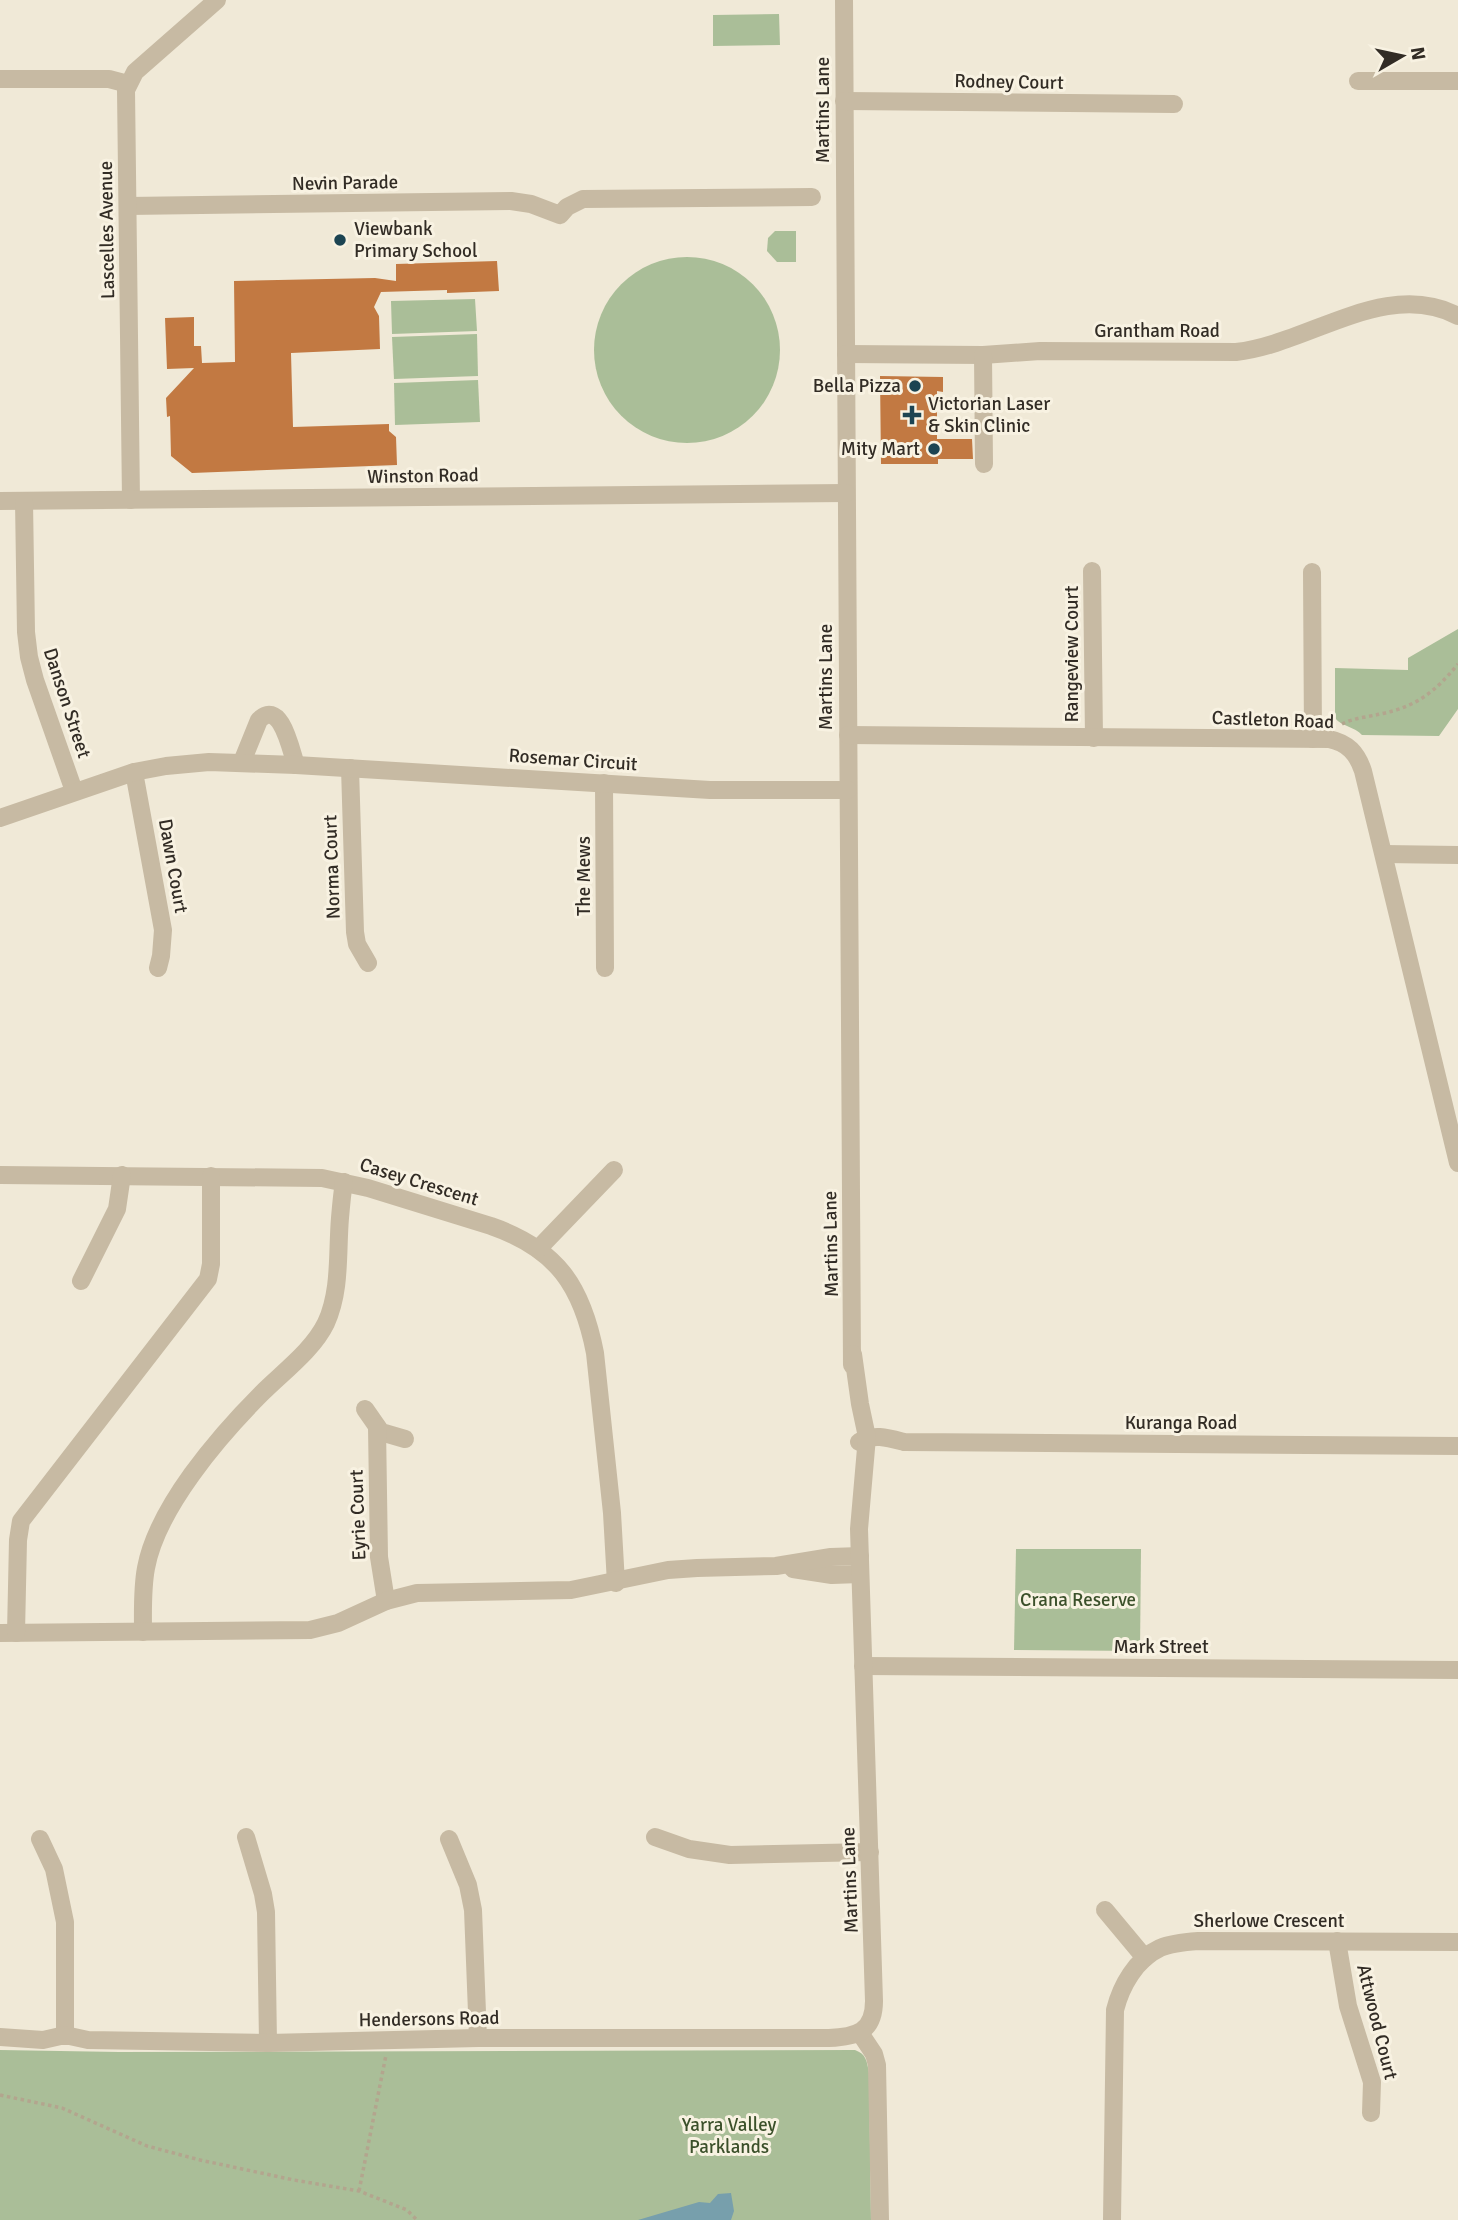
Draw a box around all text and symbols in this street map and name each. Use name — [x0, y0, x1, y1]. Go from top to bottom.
north arrow — [1367, 21, 1437, 91]
text: N — [1405, 45, 1431, 62]
street label: Martins Lane — [811, 57, 835, 163]
street label: Rodney Court — [954, 69, 1064, 95]
street label: Lascelles Avenue — [94, 161, 120, 299]
street label: Nevin Parade — [292, 170, 398, 196]
place label: Viewbank Primary School — [354, 217, 477, 263]
marker: Viewbank Primary School — [332, 232, 348, 248]
street label: Grantham Road — [1094, 319, 1220, 343]
place label: Bella Pizza — [813, 374, 901, 398]
marker: Bella Pizza — [907, 378, 923, 394]
place label: Victorian Laser & Skin Clinic — [928, 392, 1050, 438]
marker: Victorian Laser & Skin Clinic — [902, 405, 922, 425]
place label: Mity Mart — [841, 437, 920, 461]
marker: Mity Mart — [926, 441, 942, 457]
street label: Winston Road — [367, 463, 479, 489]
street label: Rangeview Court — [1060, 585, 1084, 722]
street label: Martins Lane — [814, 624, 838, 730]
street label: Danson Street — [38, 645, 96, 761]
street label: Castleton Road — [1211, 706, 1335, 734]
street label: Rosemar Circuit — [508, 744, 639, 776]
street label: Norma Court — [318, 814, 346, 920]
street label: Dawn Court — [153, 817, 193, 915]
street label: The Mews — [572, 836, 596, 916]
street label: Casey Crescent — [357, 1153, 482, 1212]
street label: Martins Lane — [818, 1191, 844, 1297]
street label: Kuranga Road — [1125, 1411, 1237, 1435]
street label: Eyrie Court — [344, 1469, 372, 1561]
park label: Crana Reserve — [1020, 1588, 1136, 1612]
street label: Mark Street — [1113, 1635, 1209, 1659]
street label: Martins Lane — [836, 1826, 864, 1934]
street label: Sherlowe Crescent — [1194, 1909, 1345, 1933]
street label: Attwood Court — [1351, 1962, 1403, 2082]
street label: Hendersons Road — [358, 2006, 500, 2032]
park label: Yarra Valley Parklands — [682, 2113, 776, 2159]

